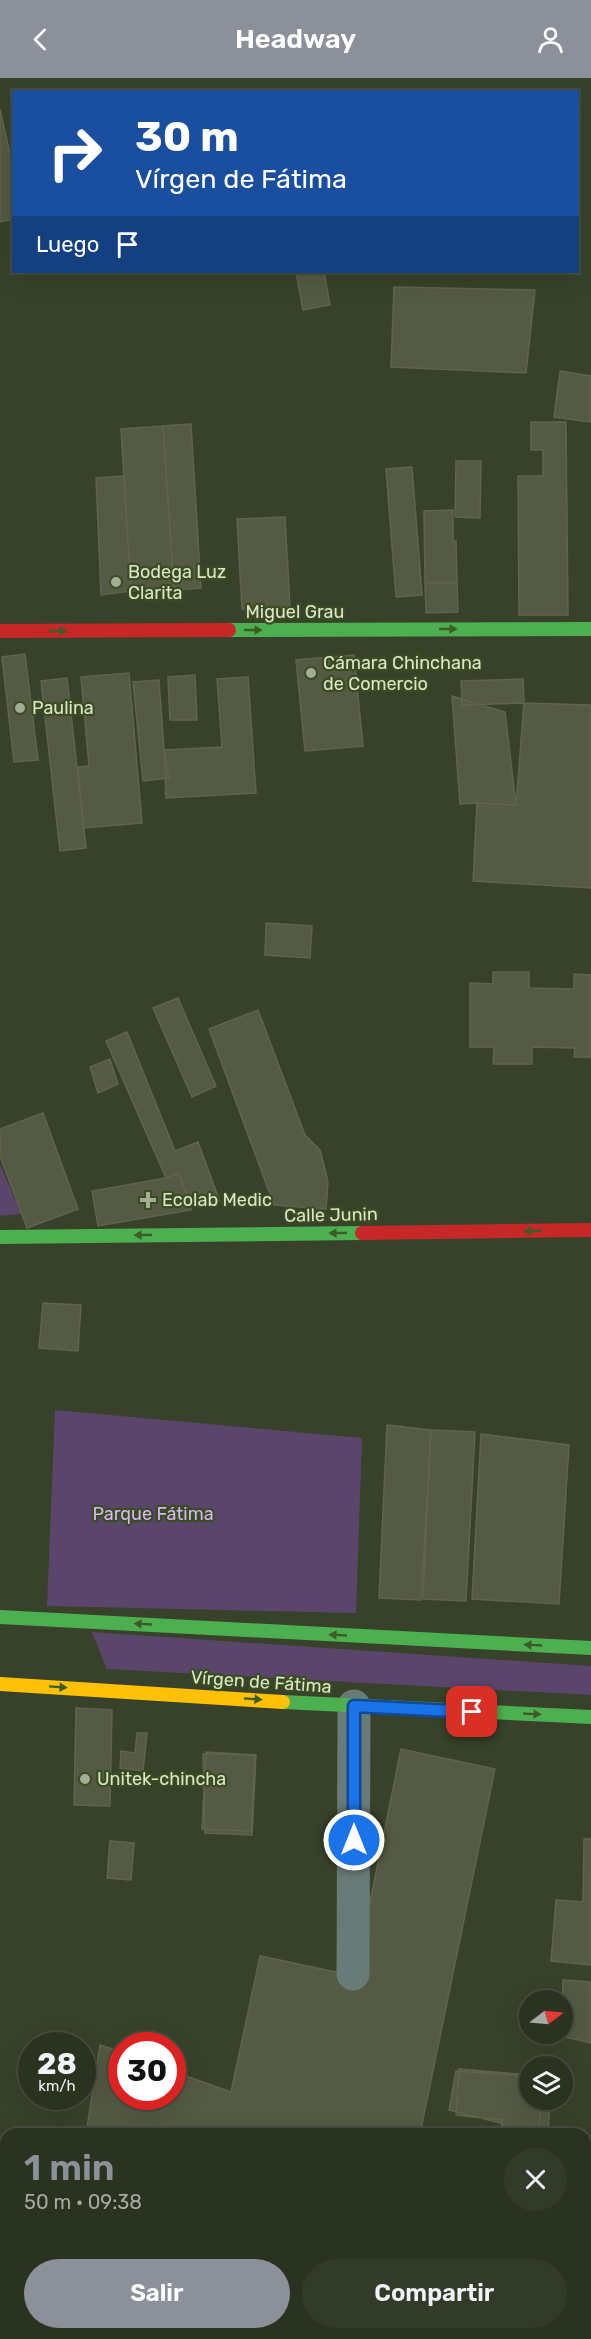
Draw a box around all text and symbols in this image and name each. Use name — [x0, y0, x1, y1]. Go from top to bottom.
icon: back — [24, 23, 57, 56]
text: Headway — [235, 23, 356, 55]
icon: person — [534, 23, 567, 56]
text: 30 m — [135, 112, 239, 162]
icon: right — [36, 114, 114, 192]
text: Vírgen de Fátima — [135, 163, 347, 195]
icon: arrive — [111, 228, 144, 261]
text: Luego — [36, 231, 99, 258]
place label: Bodega Luz Clarita — [128, 561, 226, 604]
marker: Bodega Luz Clarita — [109, 575, 123, 589]
street label: Miguel Grau — [246, 601, 344, 623]
one-way arrow — [439, 624, 458, 634]
one-way arrow — [244, 625, 263, 635]
one-way arrow — [49, 626, 68, 636]
place label: Cámara Chinchana de Comercio — [323, 652, 482, 695]
marker: Cámara Chinchana de Comercio — [304, 666, 318, 680]
place label: Paulina — [32, 697, 94, 719]
marker: Paulina — [13, 701, 27, 715]
place label: Ecolab Medic — [162, 1189, 272, 1211]
marker: Ecolab Medic — [139, 1191, 157, 1209]
street label: Calle Junin — [284, 1203, 378, 1227]
one-way arrow — [523, 1226, 542, 1236]
one-way arrow — [328, 1228, 347, 1238]
one-way arrow — [133, 1230, 152, 1240]
park label: Parque Fátima — [92, 1503, 214, 1525]
one-way arrow — [134, 1620, 153, 1629]
one-way arrow — [328, 1630, 347, 1639]
one-way arrow — [523, 1641, 542, 1650]
street label: Vírgen de Fátima — [190, 1666, 332, 1698]
one-way arrow — [49, 1683, 68, 1692]
pin — [446, 1686, 497, 1737]
one-way arrow — [244, 1695, 263, 1704]
icon: arrive — [455, 1695, 488, 1728]
one-way arrow — [522, 1710, 541, 1719]
place label: Unitek-chincha — [97, 1768, 226, 1790]
marker: Unitek-chincha — [78, 1772, 92, 1786]
position arrow — [322, 1808, 386, 1872]
north arrow — [519, 1990, 573, 2044]
map controls — [519, 1990, 573, 2110]
speed limit sign: 30 — [108, 2032, 186, 2110]
text: 28 — [37, 2046, 77, 2082]
button: layers — [519, 2056, 573, 2110]
text: km/h — [38, 2077, 76, 2095]
text: 1 min — [24, 2146, 115, 2189]
button: close — [504, 2148, 567, 2211]
text: 50 m · 09:38 — [24, 2190, 142, 2214]
button: Salir — [24, 2259, 290, 2328]
button: Compartir — [302, 2259, 567, 2328]

